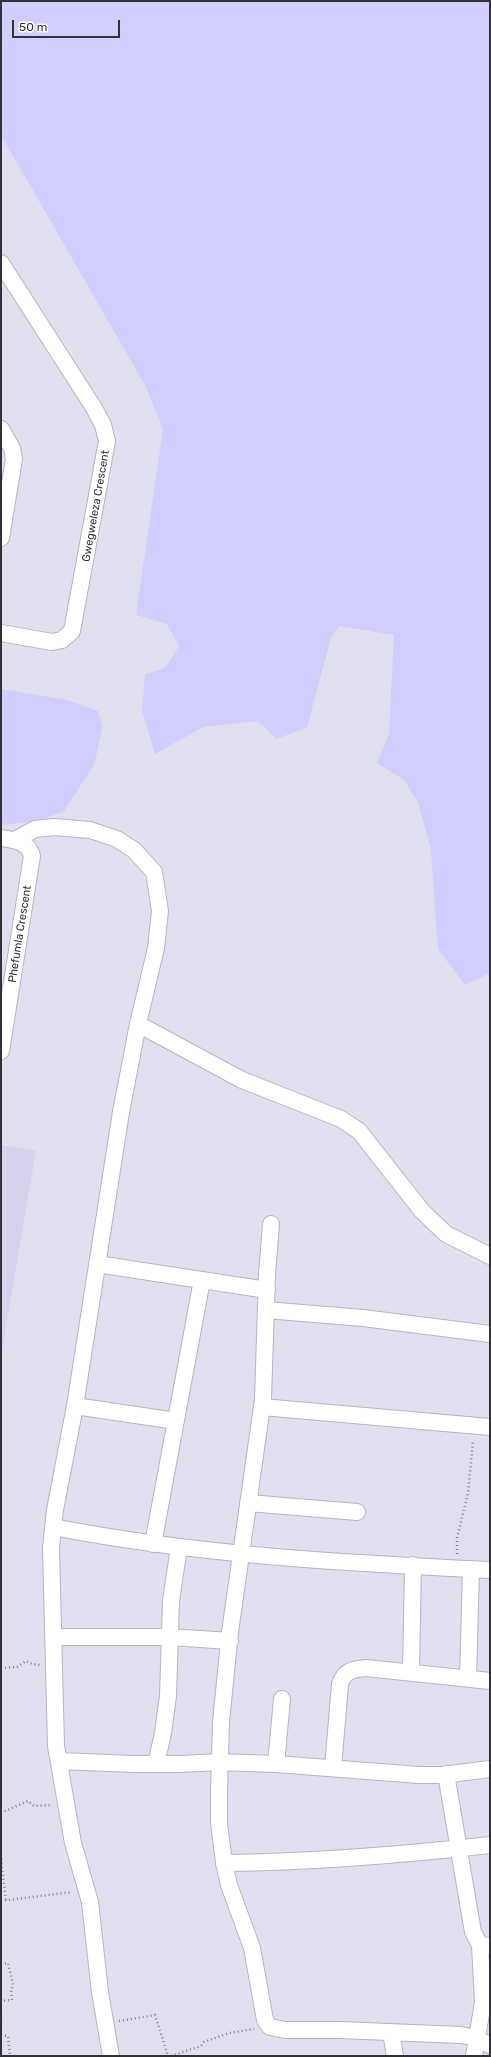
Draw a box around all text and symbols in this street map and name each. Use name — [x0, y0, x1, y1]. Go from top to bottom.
scale bar — [14, 12, 122, 38]
text: 50 m — [19, 20, 47, 34]
street label: Gwegweleza Crescent — [80, 449, 112, 563]
street label: Phefumla Crescent — [6, 884, 34, 984]

